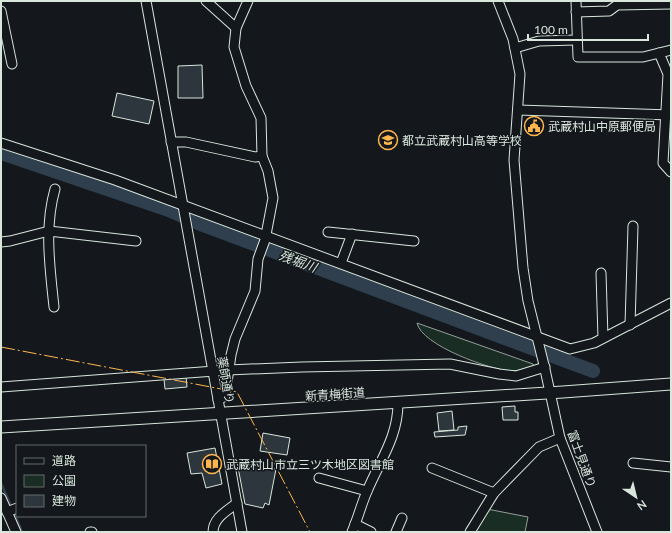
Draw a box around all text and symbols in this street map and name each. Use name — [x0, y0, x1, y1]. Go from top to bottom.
scale bar — [528, 16, 648, 42]
text: 100 m — [534, 22, 568, 37]
public building icon: 武蔵村山中原郵便局 — [523, 115, 545, 137]
place label: 武蔵村山中原郵便局 — [548, 119, 656, 134]
school or university icon: 都立武蔵村山高等学校 — [377, 129, 399, 151]
place label: 都立武蔵村山高等学校 — [402, 133, 522, 148]
water label: 残堀川 — [277, 247, 321, 276]
street label: 薬師通り — [214, 355, 238, 405]
street label: 新青梅街道 — [305, 384, 365, 404]
street label: 富士見通り — [565, 428, 599, 490]
legend — [16, 445, 146, 517]
text: 道路 — [52, 453, 76, 468]
library icon: 武蔵村山市立三ツ木地区図書館 — [201, 453, 223, 475]
place label: 武蔵村山市立三ツ木地区図書館 — [226, 457, 394, 472]
text: 公園 — [52, 473, 76, 488]
north arrow — [616, 477, 656, 517]
text: 建物 — [52, 493, 76, 508]
text: N — [635, 498, 649, 513]

